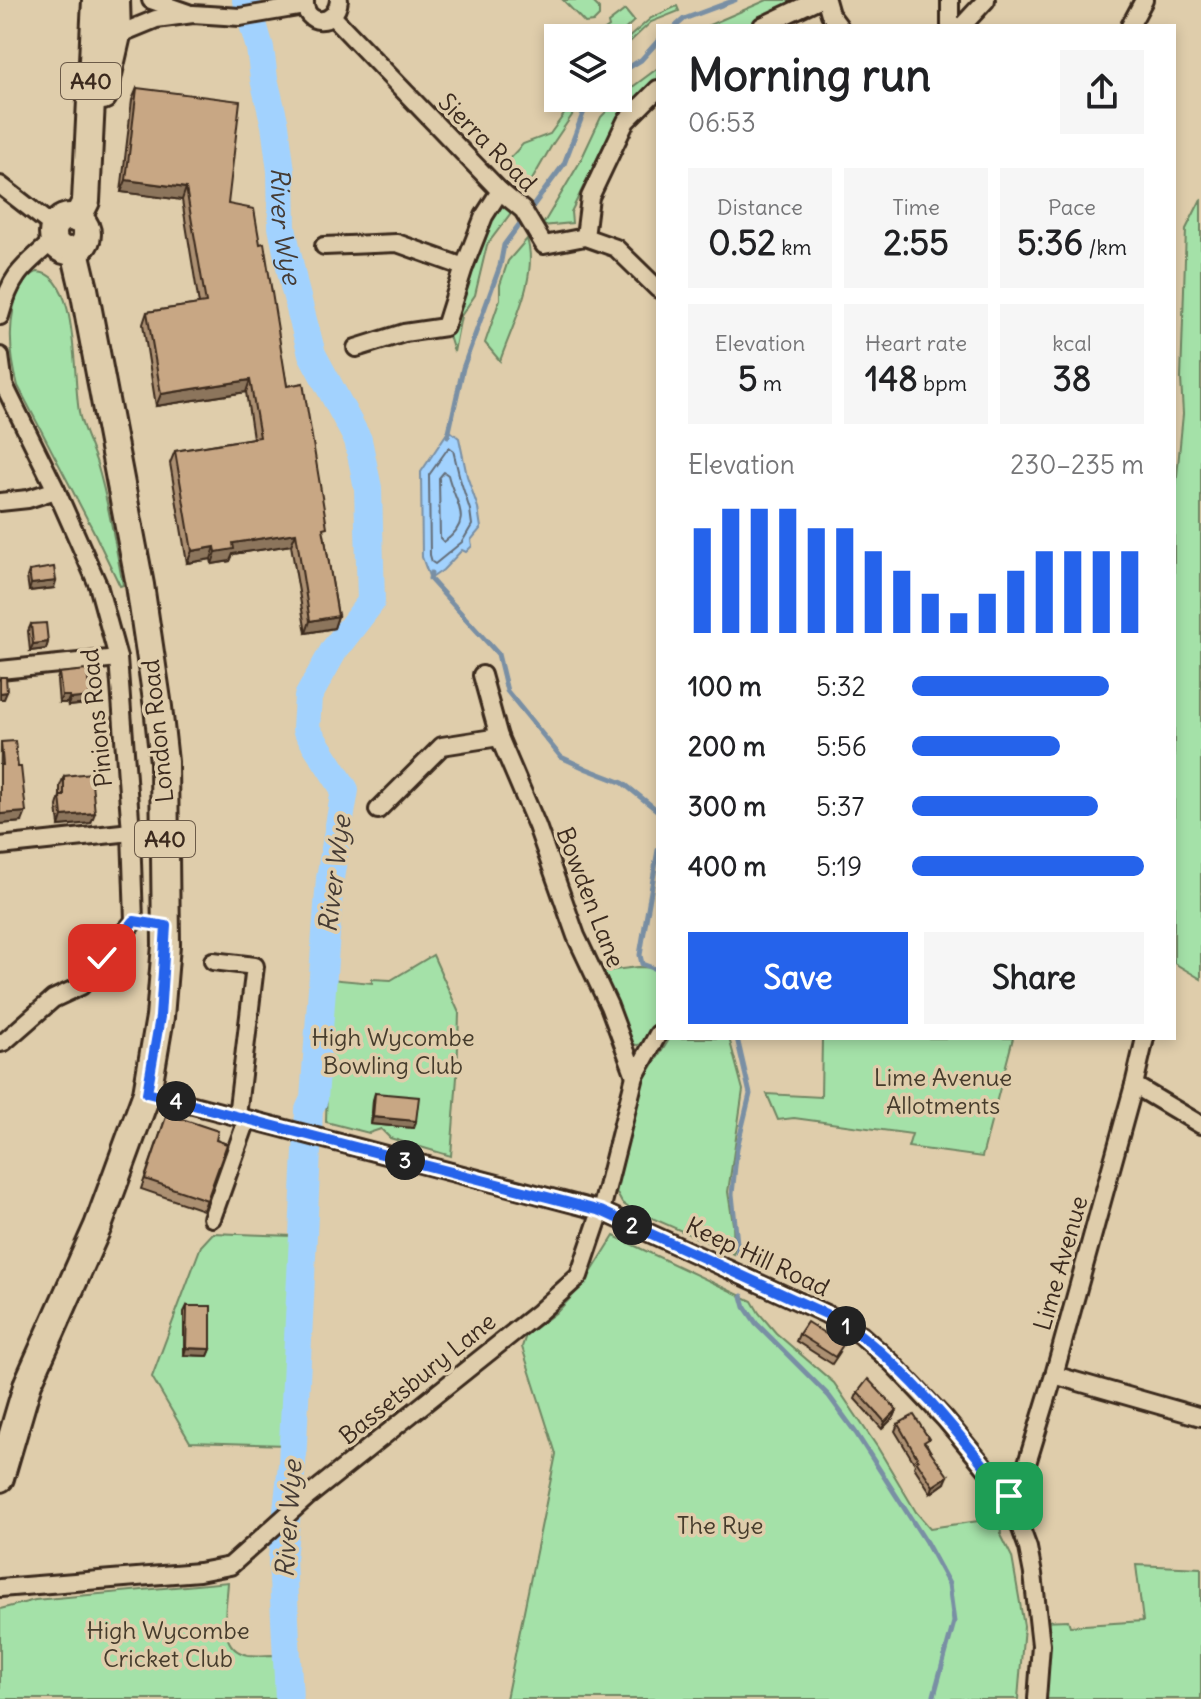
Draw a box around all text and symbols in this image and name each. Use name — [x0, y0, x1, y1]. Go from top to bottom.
map controls — [544, 24, 632, 112]
button: layers — [544, 24, 632, 112]
text: Morning run — [688, 48, 931, 103]
button: share — [1060, 50, 1144, 134]
road number: A40 — [61, 63, 121, 99]
street label: Sierra Road — [433, 87, 543, 197]
text: 06:53 — [688, 106, 756, 139]
water label: River Wye — [264, 167, 310, 289]
text: Distance — [717, 193, 803, 221]
text: Time — [892, 193, 940, 221]
text: Pace — [1048, 193, 1096, 221]
text: 0.52 — [708, 221, 776, 264]
text: 2:55 — [883, 221, 949, 264]
text: 5:36 — [1017, 221, 1083, 264]
text: km — [776, 233, 812, 261]
text: /km — [1083, 233, 1127, 261]
text: Elevation — [715, 329, 805, 357]
text: Heart rate — [865, 329, 967, 357]
text: kcal — [1052, 329, 1092, 357]
text: 5 — [738, 357, 758, 400]
text: 148 — [865, 357, 918, 400]
text: 38 — [1053, 357, 1091, 400]
text: m — [758, 369, 782, 397]
text: bpm — [918, 369, 967, 397]
text: Elevation — [688, 448, 795, 481]
text: 230–235 m — [1010, 448, 1144, 481]
street label: Pinions Road — [74, 647, 118, 789]
street label: London Road — [135, 658, 179, 804]
text: 100 m — [688, 670, 762, 703]
text: 5:32 — [816, 670, 866, 703]
text: 200 m — [688, 730, 765, 763]
text: 5:56 — [816, 730, 867, 763]
text: 300 m — [688, 790, 766, 823]
text: 5:37 — [816, 790, 864, 823]
water label: River Wye — [310, 812, 358, 934]
road number: A40 — [135, 821, 195, 857]
street label: Bowden Lane — [550, 823, 632, 971]
text: 400 m — [688, 850, 766, 883]
text: 5:19 — [816, 850, 862, 883]
pin — [68, 924, 136, 992]
button: Save — [688, 932, 908, 1024]
button: Share — [924, 932, 1144, 1024]
icon: check — [80, 936, 124, 980]
park label: High Wycombe Bowling Club — [311, 1022, 475, 1080]
park label: Lime Avenue Allotments — [874, 1062, 1012, 1120]
pin: 4 — [156, 1081, 196, 1121]
text: 4 — [170, 1087, 182, 1115]
pin: 3 — [385, 1140, 425, 1180]
text: 3 — [399, 1146, 411, 1174]
street label: Lime Avenue — [1026, 1192, 1094, 1334]
pin: 2 — [612, 1205, 652, 1245]
street label: Keep Hill Road — [681, 1210, 835, 1302]
text: 2 — [626, 1211, 638, 1239]
street label: Bassetsbury Lane — [333, 1306, 501, 1450]
pin: 1 — [826, 1306, 866, 1346]
text: 1 — [842, 1312, 850, 1340]
water label: River Wye — [267, 1457, 309, 1579]
pin — [975, 1462, 1043, 1530]
icon: arrive — [987, 1474, 1031, 1518]
park label: The Rye — [677, 1510, 763, 1540]
park label: High Wycombe Cricket Club — [86, 1615, 250, 1673]

